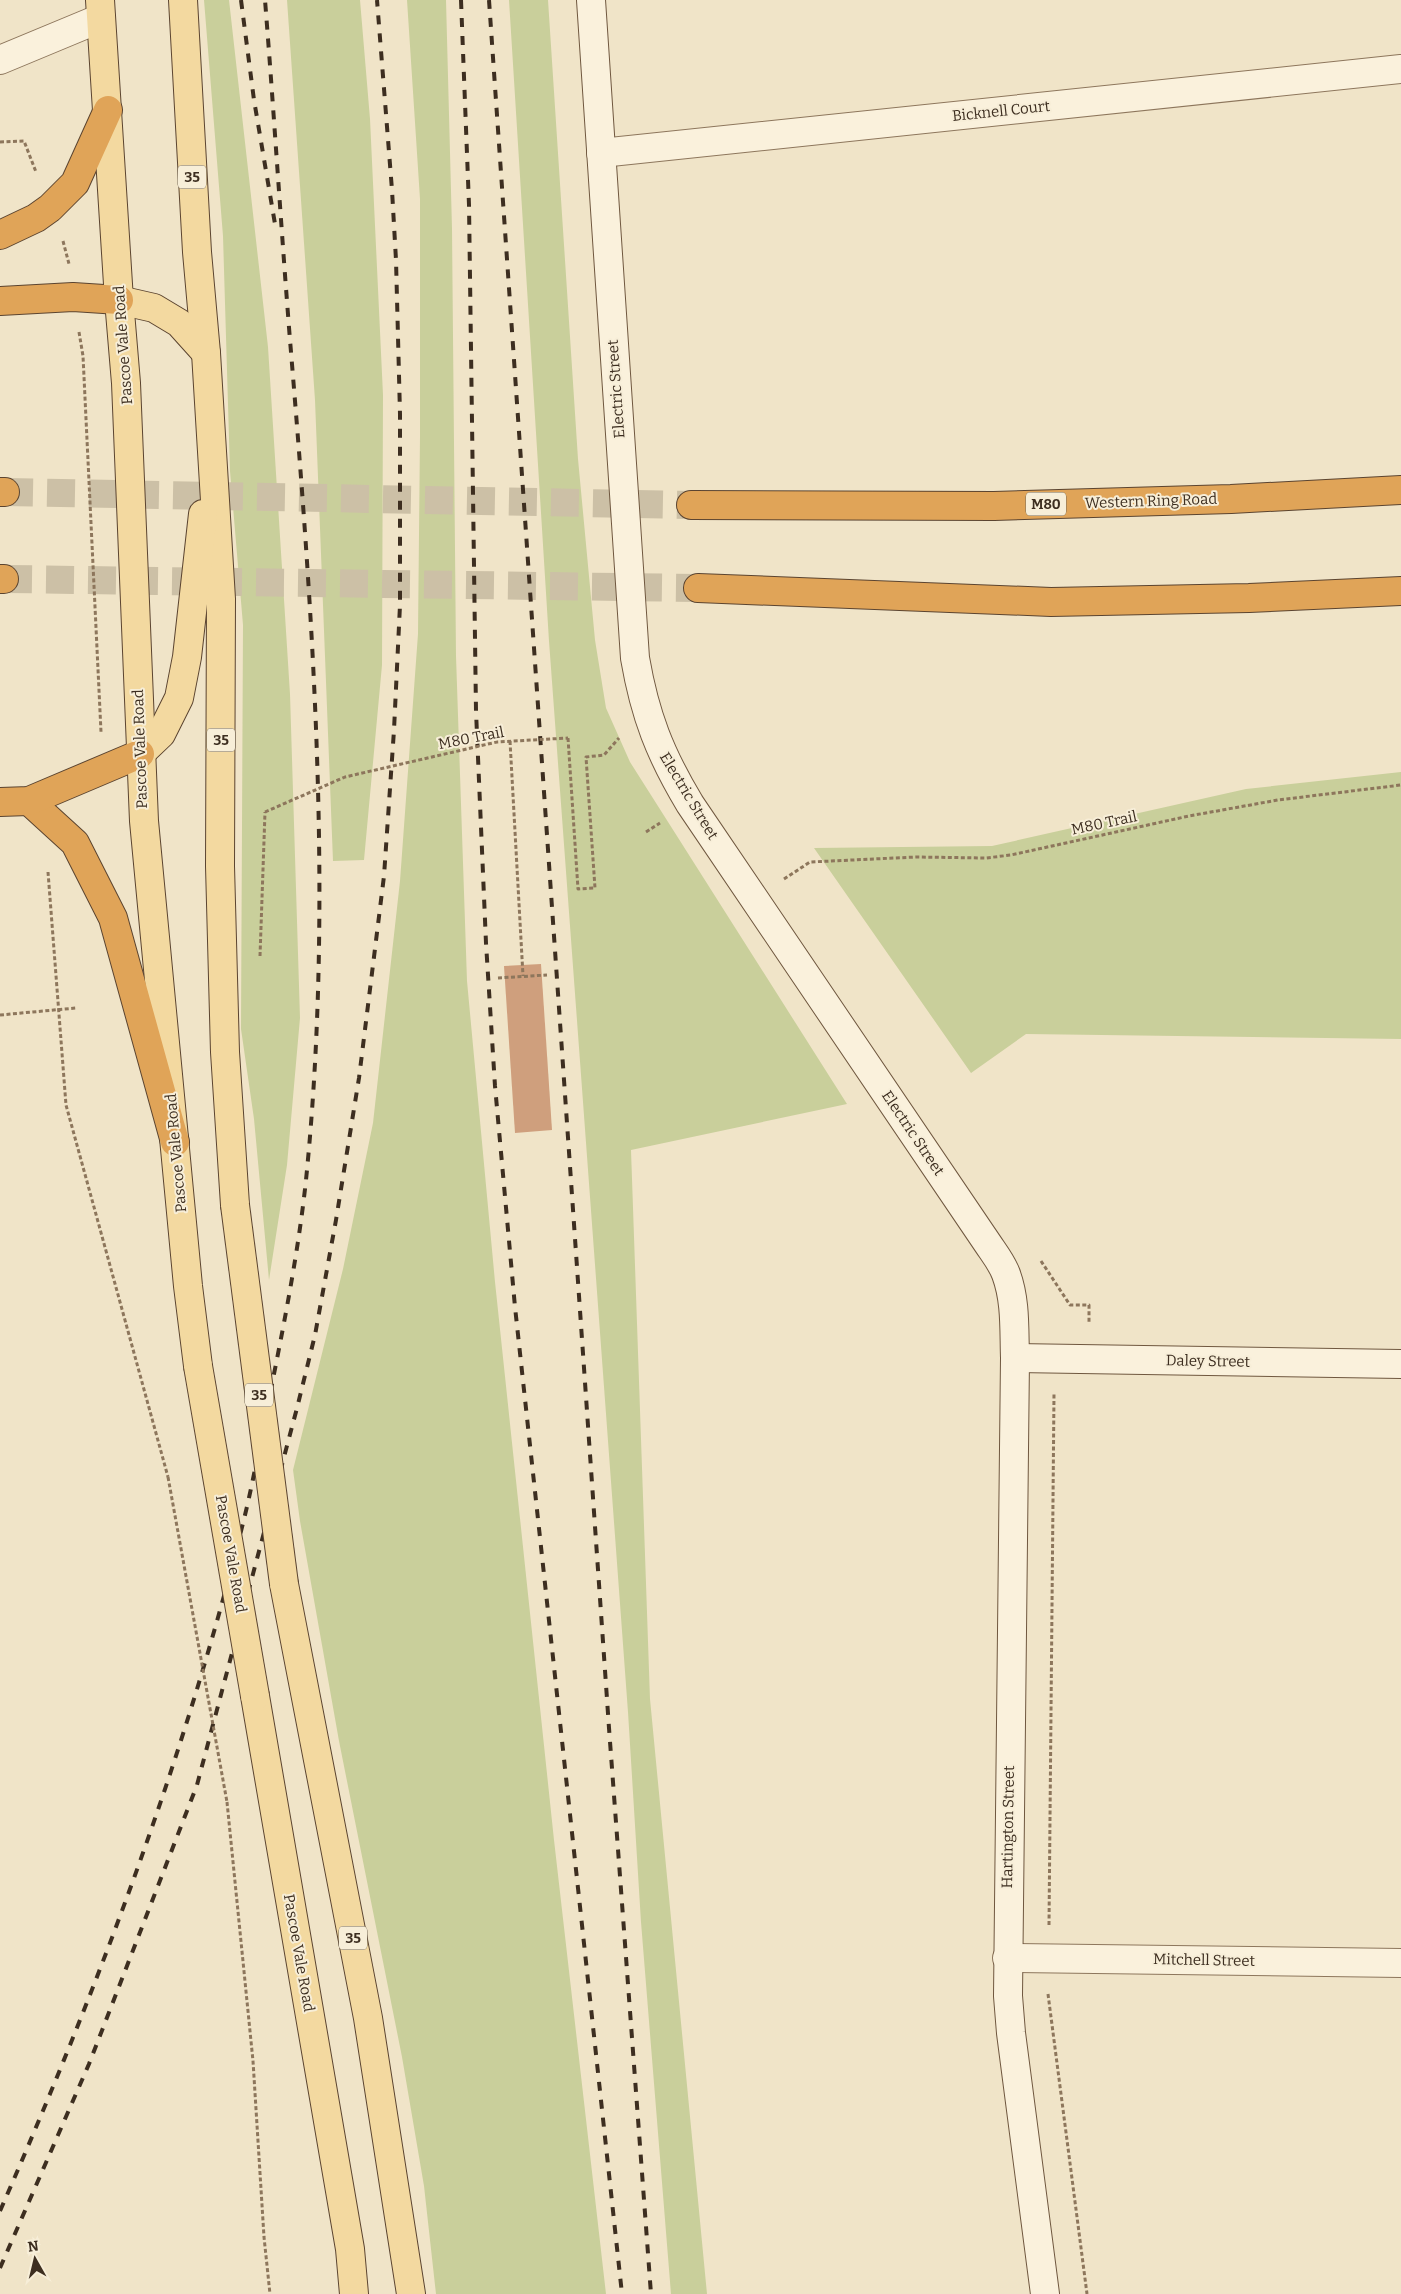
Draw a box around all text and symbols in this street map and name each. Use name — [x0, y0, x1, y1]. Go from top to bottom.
street label: Bicknell Court — [951, 97, 1051, 125]
road number: 35 — [178, 166, 206, 188]
street label: Pascoe Vale Road — [110, 285, 136, 405]
street label: Electric Street — [604, 339, 628, 439]
street label: Western Ring Road — [1085, 490, 1218, 512]
road number: M80 — [1026, 492, 1066, 516]
street label: Pascoe Vale Road — [129, 689, 151, 809]
street label: M80 Trail — [437, 723, 505, 753]
road number: 35 — [207, 728, 235, 752]
street label: Electric Street — [656, 749, 722, 843]
street label: M80 Trail — [1070, 807, 1138, 839]
street label: Electric Street — [878, 1087, 948, 1179]
street label: Pascoe Vale Road — [162, 1093, 190, 1213]
street label: Daley Street — [1166, 1351, 1251, 1371]
road number: 35 — [245, 1384, 273, 1406]
street label: Pascoe Vale Road — [212, 1494, 250, 1614]
street label: Hartington Street — [998, 1765, 1018, 1889]
street label: Pascoe Vale Road — [280, 1893, 318, 2013]
road number: 35 — [339, 1926, 367, 1950]
street label: Mitchell Street — [1153, 1950, 1256, 1970]
north arrow — [10, 2234, 60, 2284]
text: N — [27, 2237, 40, 2256]

